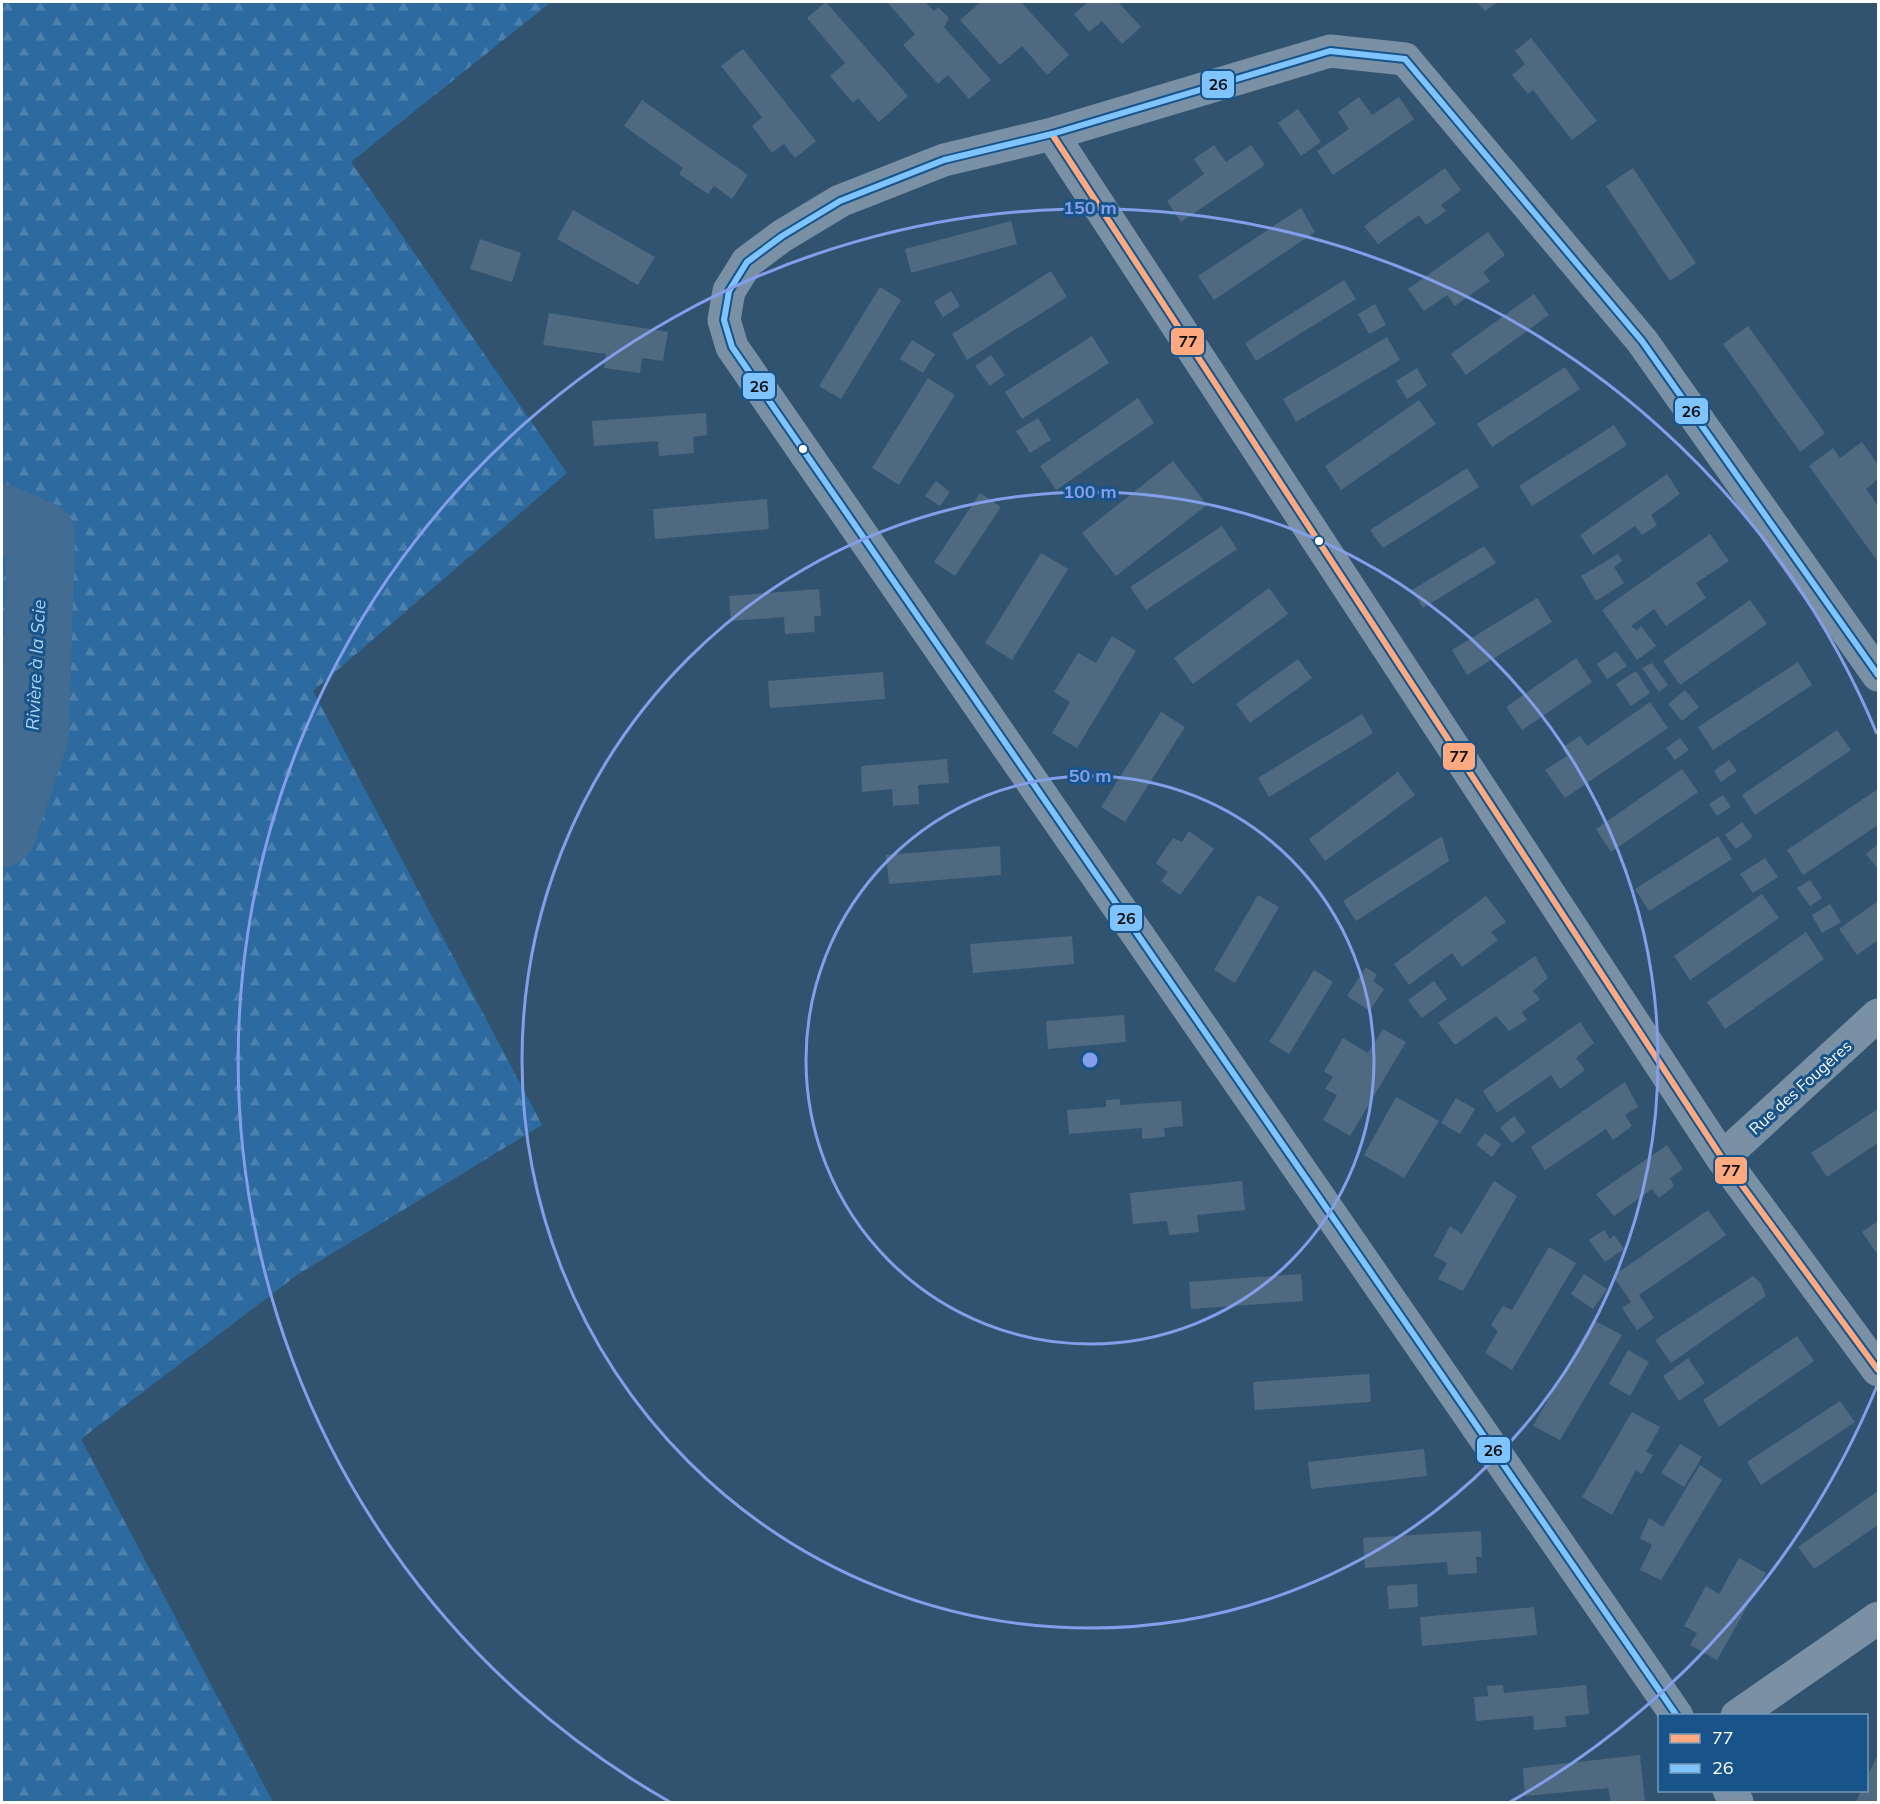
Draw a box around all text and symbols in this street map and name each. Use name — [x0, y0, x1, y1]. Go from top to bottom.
line badge: 26 — [1201, 70, 1235, 99]
text: 26 — [1208, 74, 1228, 94]
text: 150 m — [1063, 196, 1117, 219]
line badge: 77 — [1170, 327, 1205, 356]
text: 77 — [1178, 331, 1198, 351]
line badge: 26 — [742, 372, 776, 400]
text: 26 — [749, 376, 769, 396]
line badge: 26 — [1674, 397, 1709, 425]
text: 26 — [1681, 401, 1701, 421]
unlabelled marker — [797, 443, 809, 455]
text: 100 m — [1063, 480, 1117, 503]
unlabelled marker — [1313, 535, 1325, 547]
water label: Rivière à la Scie — [21, 599, 50, 731]
line badge: 77 — [1442, 742, 1476, 771]
text: 77 — [1449, 746, 1469, 766]
text: 50 m — [1069, 764, 1111, 787]
line badge: 26 — [1109, 904, 1143, 932]
text: 26 — [1116, 908, 1136, 928]
street label: Rue des Fougères — [1744, 1036, 1856, 1138]
centre of rings — [1080, 1050, 1100, 1070]
line badge: 77 — [1714, 1156, 1748, 1185]
text: 77 — [1721, 1160, 1741, 1180]
line badge: 26 — [1476, 1436, 1511, 1464]
text: 26 — [1483, 1440, 1503, 1460]
legend — [1658, 1714, 1868, 1792]
text: 77 — [1712, 1726, 1734, 1749]
text: 26 — [1712, 1756, 1734, 1779]

